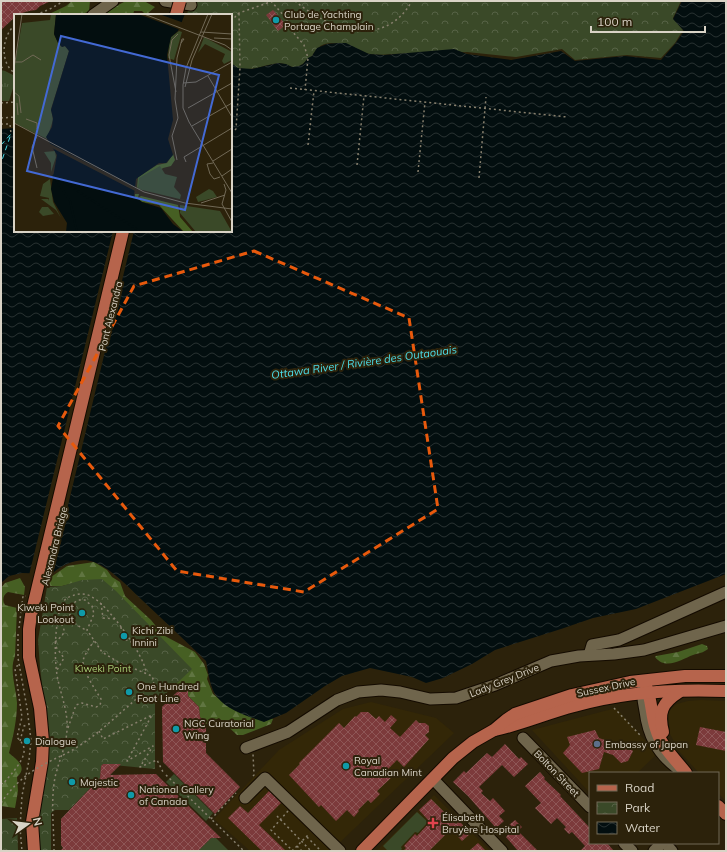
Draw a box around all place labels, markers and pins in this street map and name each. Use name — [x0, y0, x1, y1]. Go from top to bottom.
place label: Club de Yachting Portage Champlain — [284, 8, 374, 33]
marker: Club de Yachting Portage Champlain — [271, 15, 281, 25]
place label: Kìwekì Point Lookout — [17, 601, 74, 626]
marker: Kìwekì Point Lookout — [77, 608, 87, 618]
place label: Kichi Zibi Innini — [132, 624, 173, 649]
marker: Kichi Zibi Innini — [119, 631, 129, 641]
place label: One Hundred Foot Line — [137, 680, 199, 705]
marker: One Hundred Foot Line — [124, 687, 134, 697]
place label: NGC Curatorial Wing — [184, 717, 254, 742]
marker: NGC Curatorial Wing — [171, 724, 181, 734]
place label: Dialogue — [35, 735, 76, 748]
marker: Dialogue — [22, 736, 32, 746]
place label: Embassy of Japan — [605, 738, 688, 751]
marker: Embassy of Japan — [592, 739, 602, 749]
place label: Royal Canadian Mint — [354, 754, 422, 779]
marker: Royal Canadian Mint — [341, 761, 351, 771]
place label: Majestic — [80, 776, 118, 789]
marker: Majestic — [67, 777, 77, 787]
place label: National Gallery of Canada — [139, 783, 214, 808]
marker: National Gallery of Canada — [126, 790, 136, 800]
place label: Élisabeth Bruyère Hospital — [442, 811, 519, 836]
marker: Élisabeth Bruyère Hospital — [427, 817, 439, 829]

